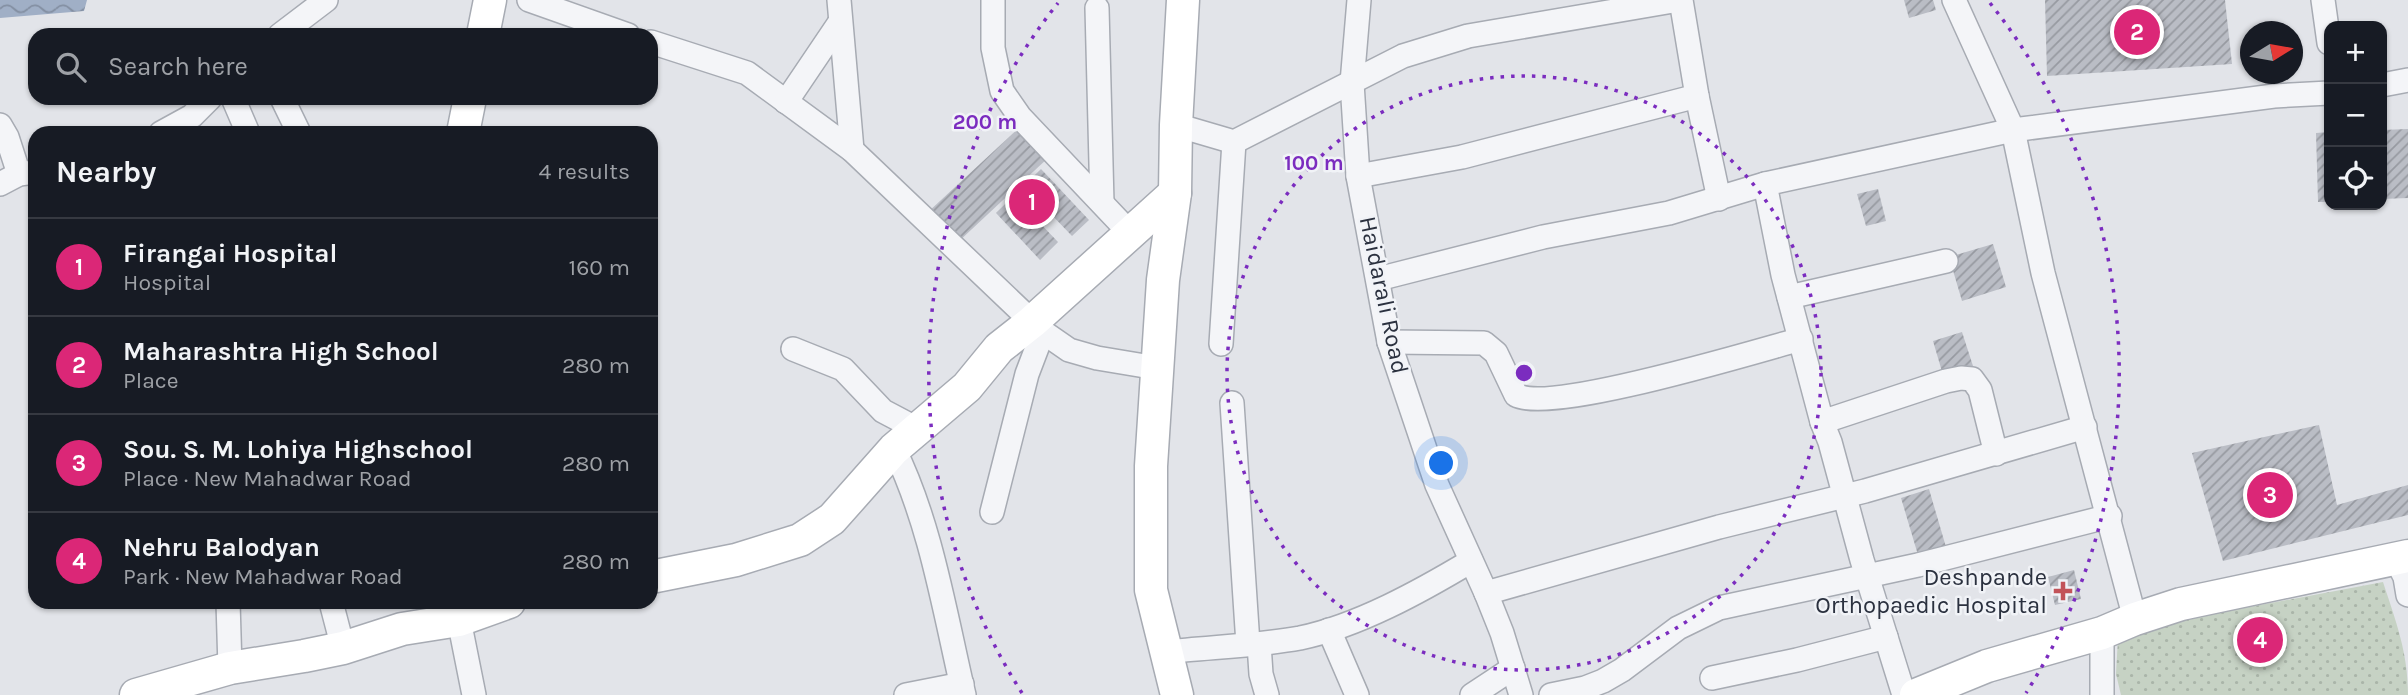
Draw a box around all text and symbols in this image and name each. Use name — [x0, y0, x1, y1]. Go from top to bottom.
pin: 2 — [2114, 6, 2160, 58]
north arrow — [2240, 21, 2303, 84]
map controls — [2324, 21, 2387, 210]
button: + — [2324, 21, 2387, 84]
search box — [28, 28, 658, 105]
icon: search — [52, 48, 90, 86]
text: Search here — [108, 51, 248, 82]
button: − — [2324, 84, 2387, 147]
text: 200 m — [953, 110, 1017, 134]
button: locate — [2324, 147, 2387, 210]
text: 100 m — [1284, 151, 1344, 175]
text: Nearby — [56, 154, 156, 190]
text: 4 results — [538, 158, 630, 185]
pin: 1 — [1009, 176, 1055, 228]
street label: Haidarali Road — [1354, 214, 1414, 376]
text: Firangai Hospital — [123, 238, 337, 269]
text: 1 — [75, 254, 83, 281]
text: 160 m — [569, 254, 630, 281]
text: Hospital — [123, 269, 211, 296]
text: Maharashtra High School — [123, 336, 439, 367]
text: 2 — [72, 352, 86, 379]
text: 280 m — [562, 352, 630, 379]
centre of rings — [1512, 361, 1536, 385]
text: Place — [123, 367, 179, 394]
text: Sou. S. M. Lohiya Highschool — [123, 434, 473, 465]
your location — [1424, 446, 1458, 480]
text: 3 — [72, 450, 86, 477]
text: 280 m — [562, 450, 630, 477]
text: Place · New Mahadwar Road — [123, 465, 412, 492]
pin: 3 — [2247, 469, 2293, 521]
text: Nehru Balodyan — [123, 532, 320, 563]
text: 4 — [72, 548, 86, 575]
text: 280 m — [562, 548, 630, 575]
text: Park · New Mahadwar Road — [123, 563, 403, 590]
place label: Deshpande Orthopaedic Hospital — [1815, 563, 2047, 619]
marker: Deshpande Orthopaedic Hospital — [2053, 581, 2073, 601]
pin: 4 — [2237, 614, 2283, 666]

